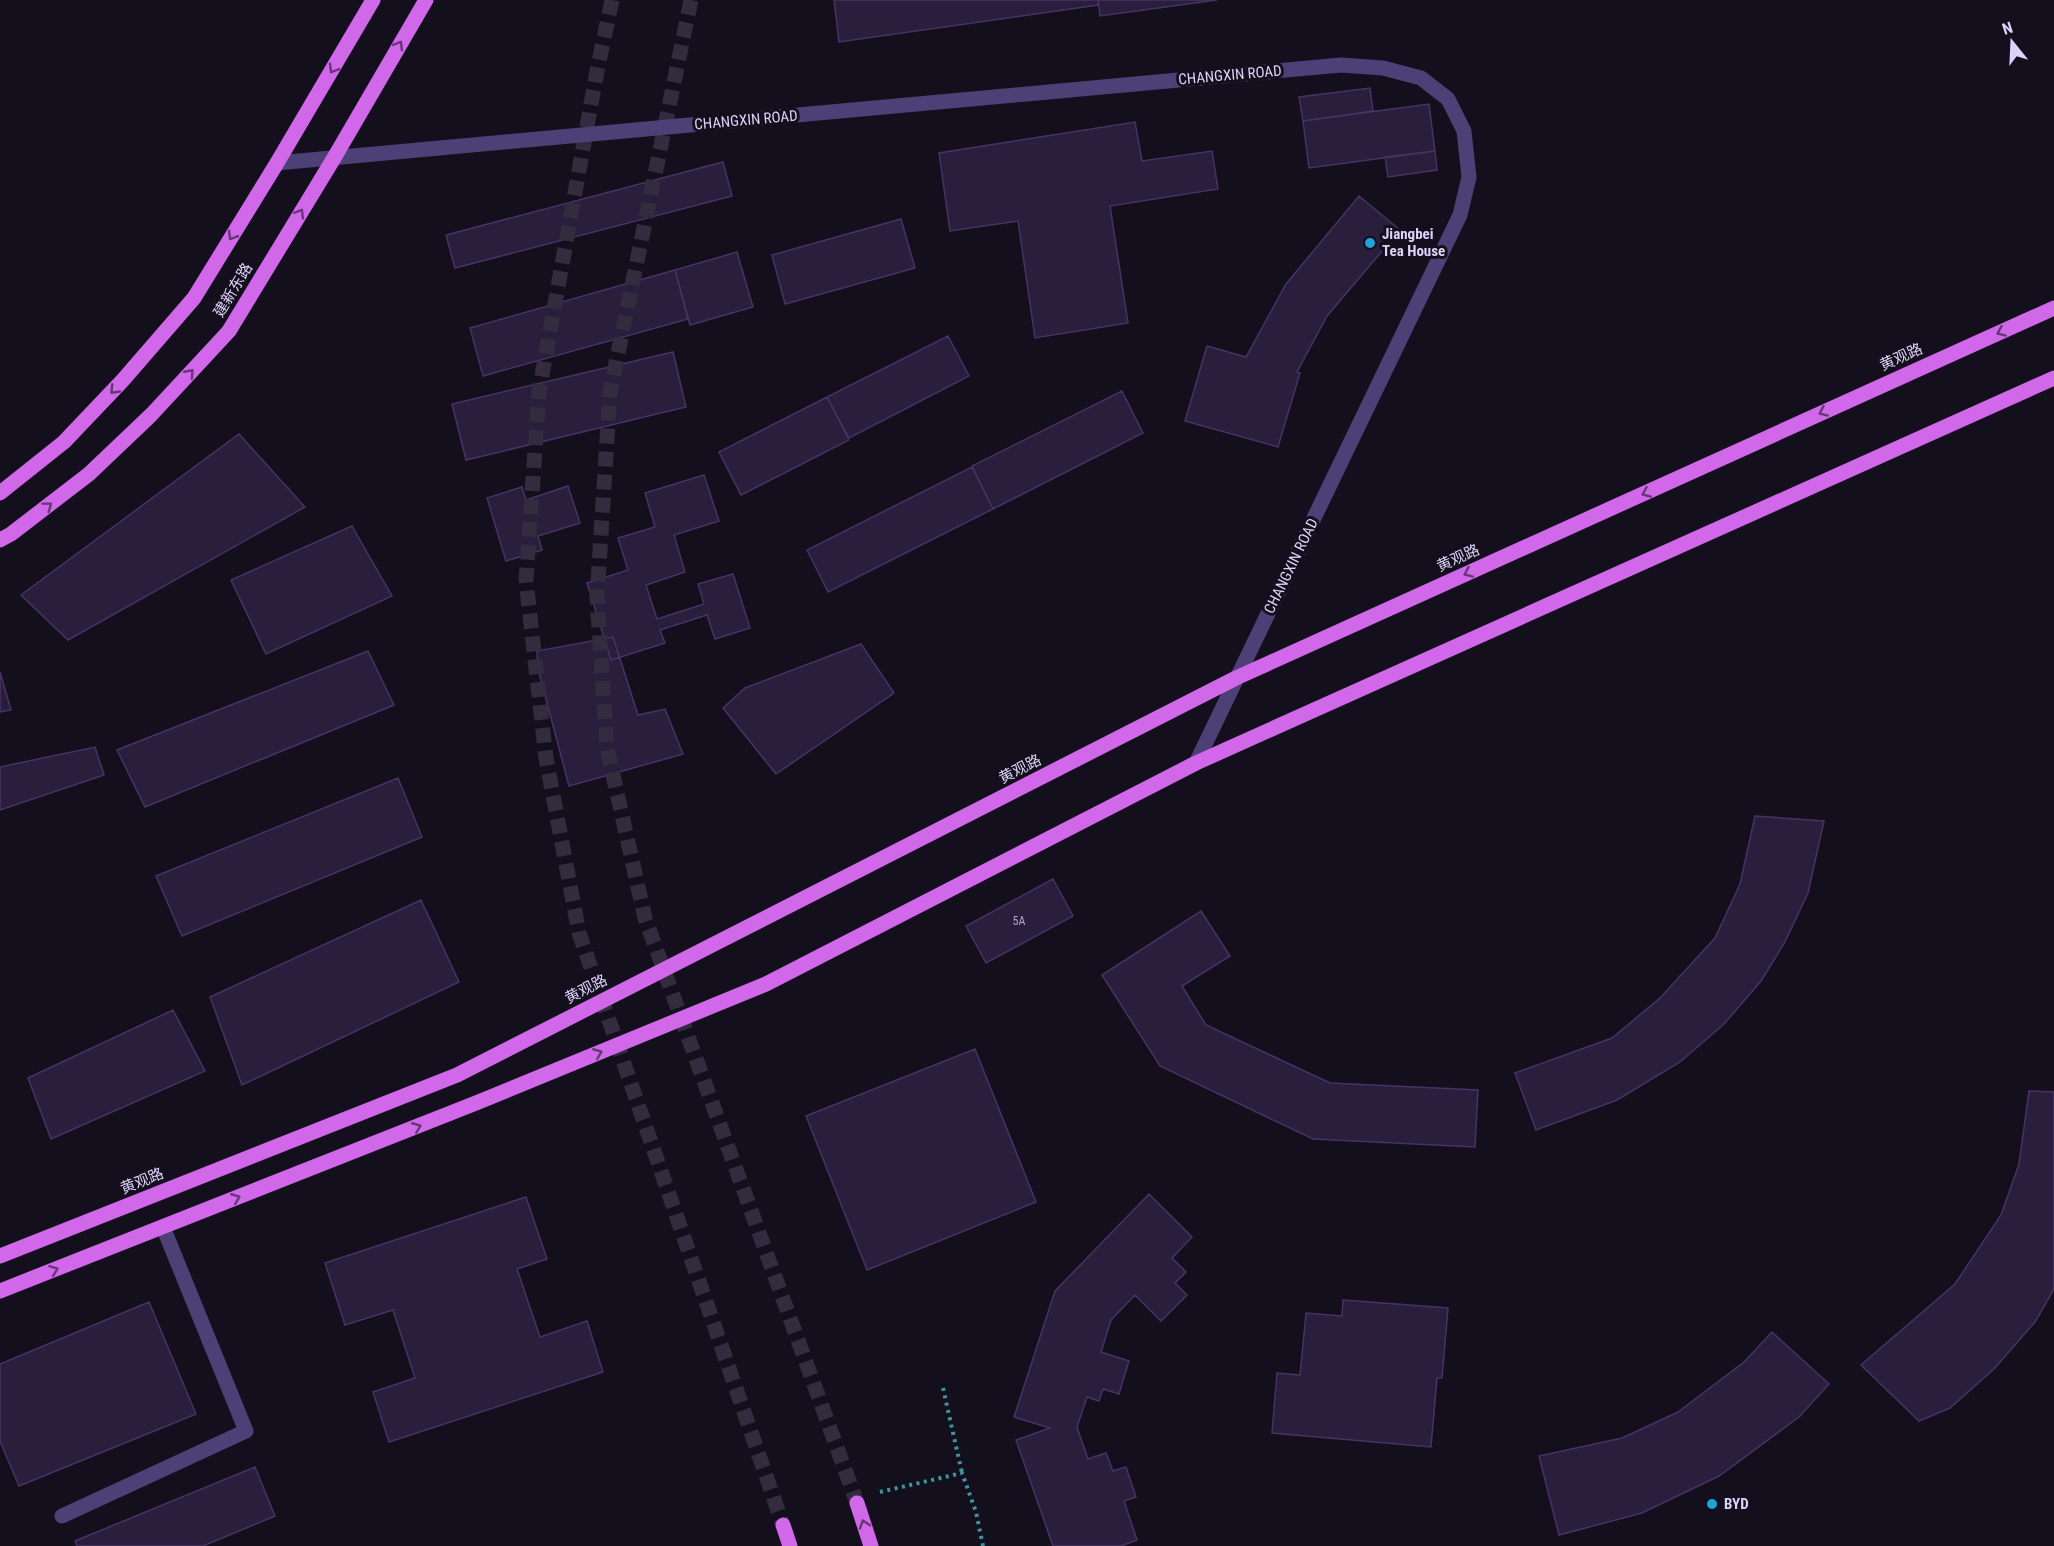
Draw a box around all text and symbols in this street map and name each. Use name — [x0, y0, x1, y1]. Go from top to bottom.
north arrow — [1982, 12, 2042, 72]
text: N — [2000, 18, 2015, 39]
one-way arrow — [392, 41, 404, 51]
one-way arrow — [328, 62, 340, 73]
street label: CHANGXIN ROAD — [1178, 62, 1282, 88]
street label: CHANGXIN ROAD — [694, 107, 798, 133]
one-way arrow — [293, 209, 305, 219]
place label: Jiangbei Tea House — [1382, 225, 1445, 260]
one-way arrow — [228, 230, 240, 240]
marker: Jiangbei Tea House — [1363, 236, 1377, 250]
street label: 建新东路 — [210, 260, 256, 320]
one-way arrow — [1996, 324, 2007, 336]
street label: 黄观路 — [1877, 340, 1925, 374]
one-way arrow — [183, 369, 194, 380]
one-way arrow — [110, 383, 121, 394]
one-way arrow — [1819, 405, 1830, 417]
one-way arrow — [1641, 486, 1652, 498]
one-way arrow — [41, 502, 52, 513]
street label: CHANGXIN ROAD — [1260, 516, 1322, 616]
street label: 黄观路 — [1434, 541, 1482, 575]
one-way arrow — [1463, 566, 1474, 578]
street label: 黄观路 — [996, 751, 1044, 787]
house number: 5A — [1013, 914, 1026, 928]
street label: 黄观路 — [562, 971, 610, 1007]
one-way arrow — [592, 1048, 603, 1060]
one-way arrow — [412, 1121, 422, 1134]
street label: 黄观路 — [118, 1164, 166, 1198]
one-way arrow — [230, 1193, 241, 1205]
one-way arrow — [49, 1264, 59, 1277]
place label: BYD — [1724, 1495, 1749, 1513]
marker: BYD — [1705, 1497, 1719, 1511]
one-way arrow — [859, 1519, 871, 1530]

